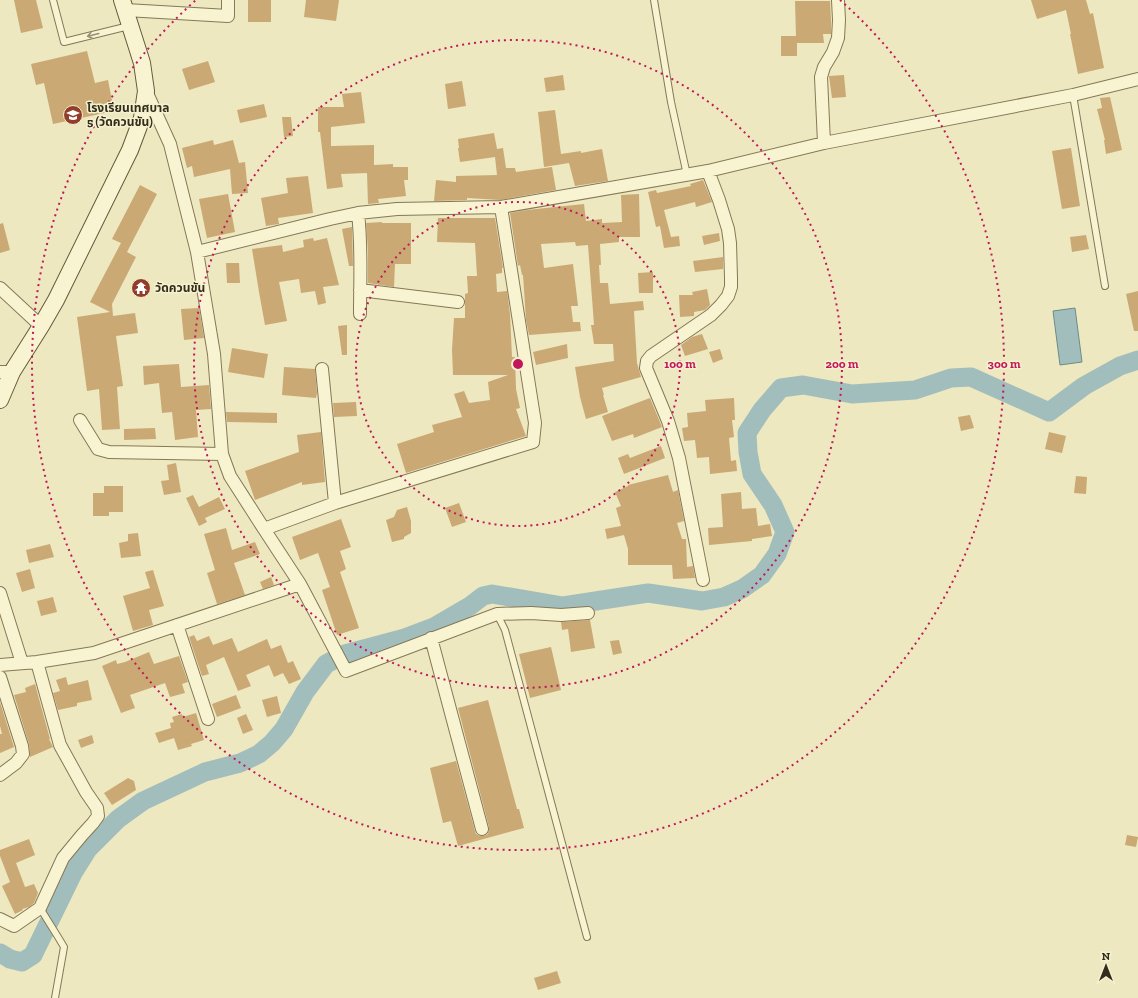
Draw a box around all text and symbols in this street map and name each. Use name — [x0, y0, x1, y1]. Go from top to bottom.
one-way arrow — [87, 31, 100, 39]
place label: โรงเรียนเทศบาล 5 (วัดควนขัน) — [87, 101, 169, 129]
school or university icon: โรงเรียนเทศบาล 5 (วัดควนขัน) — [62, 104, 84, 126]
temple icon: วัดควนขัน — [130, 277, 152, 299]
place label: วัดควนขัน — [155, 281, 205, 295]
centre of rings — [511, 357, 525, 371]
text: 100 m — [664, 357, 696, 371]
text: 200 m — [825, 357, 859, 371]
text: 300 m — [988, 357, 1021, 371]
north arrow — [1086, 946, 1126, 986]
text: N — [1102, 950, 1111, 963]

